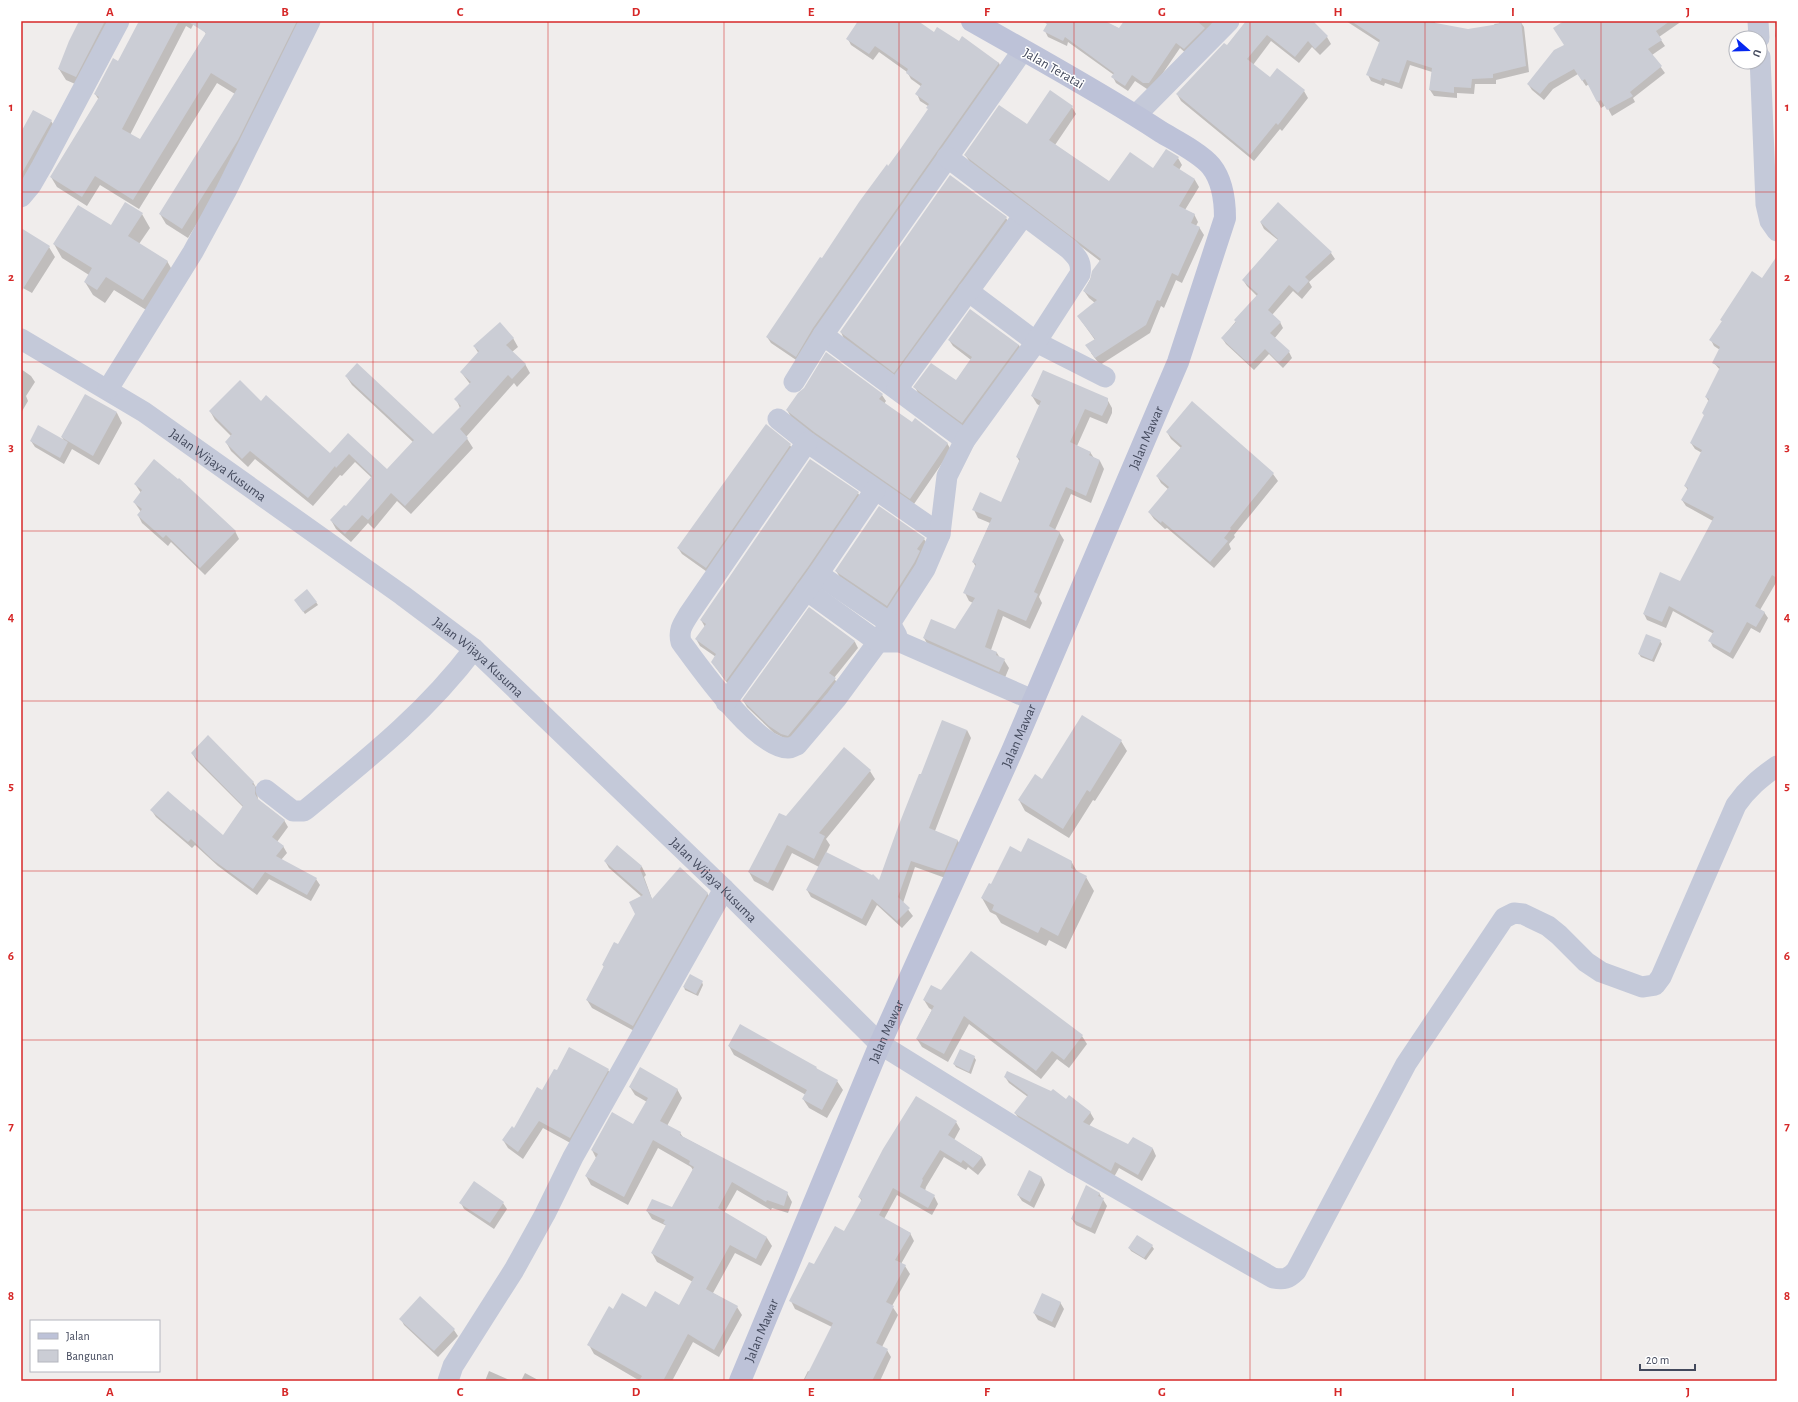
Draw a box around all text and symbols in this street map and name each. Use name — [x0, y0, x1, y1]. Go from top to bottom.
text: A — [106, 6, 114, 19]
text: B — [281, 6, 289, 19]
text: C — [457, 6, 464, 19]
text: D — [632, 6, 641, 19]
text: E — [808, 6, 815, 19]
text: F — [984, 6, 991, 19]
text: G — [1158, 6, 1166, 19]
text: H — [1333, 6, 1343, 19]
text: I — [1511, 6, 1515, 19]
text: J — [1686, 6, 1690, 19]
north arrow — [1728, 30, 1768, 70]
street label: Jalan Teratai — [1021, 46, 1086, 92]
text: U — [1751, 48, 1763, 58]
text: 1 — [9, 101, 13, 114]
text: 1 — [1785, 101, 1789, 114]
text: 2 — [8, 271, 14, 284]
text: 2 — [1784, 271, 1790, 284]
street label: Jalan Mawar — [1127, 404, 1166, 472]
street label: Jalan Wijaya Kusuma — [167, 427, 269, 505]
text: 3 — [8, 441, 14, 454]
text: 3 — [1784, 441, 1790, 454]
text: 4 — [8, 611, 15, 624]
text: 4 — [1784, 611, 1791, 624]
street label: Jalan Wijaya Kusuma — [430, 615, 526, 701]
street label: Jalan Mawar — [1000, 702, 1039, 770]
text: 5 — [8, 780, 14, 793]
text: 5 — [1784, 780, 1790, 793]
street label: Jalan Wijaya Kusuma — [667, 835, 759, 926]
text: 6 — [8, 950, 14, 963]
text: 6 — [1784, 950, 1790, 963]
street label: Jalan Mawar — [867, 998, 907, 1065]
text: 7 — [8, 1120, 14, 1133]
text: 7 — [1784, 1120, 1790, 1133]
text: 8 — [8, 1290, 14, 1303]
text: 8 — [1784, 1290, 1790, 1303]
street label: Jalan Mawar — [743, 1296, 782, 1364]
legend — [30, 1320, 160, 1372]
text: Jalan — [66, 1330, 90, 1342]
scale bar — [1640, 1346, 1695, 1372]
text: Bangunan — [66, 1350, 114, 1362]
text: 20 m — [1646, 1354, 1669, 1366]
text: A — [106, 1386, 114, 1399]
text: B — [281, 1386, 289, 1399]
text: C — [457, 1386, 464, 1399]
text: D — [632, 1386, 641, 1399]
text: E — [808, 1386, 815, 1399]
text: F — [984, 1386, 991, 1399]
text: G — [1158, 1386, 1166, 1399]
text: H — [1333, 1386, 1343, 1399]
text: I — [1511, 1386, 1515, 1399]
text: J — [1686, 1386, 1690, 1399]

